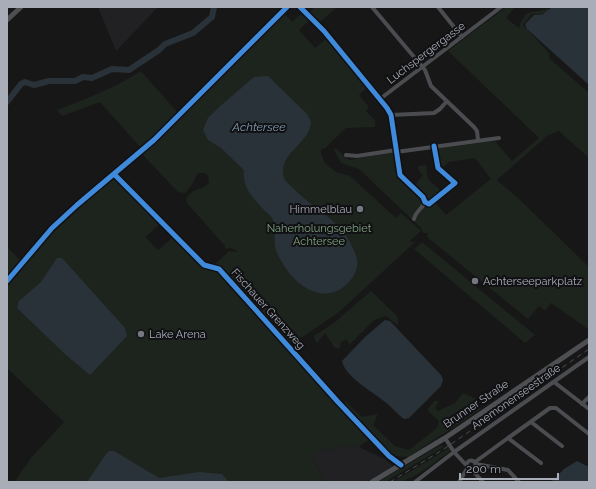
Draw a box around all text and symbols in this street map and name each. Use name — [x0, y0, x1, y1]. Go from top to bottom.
street label: Luchspergergasse — [384, 19, 468, 87]
water label: Achtersee — [231, 120, 286, 134]
place label: Himmelblau — [290, 203, 352, 216]
marker: Himmelblau — [355, 204, 365, 214]
park label: Naherholungsgebiet Achtersee — [267, 222, 372, 248]
street label: Fischauer Grenzweg — [228, 266, 308, 352]
place label: Achterseeparkplatz — [483, 275, 583, 288]
marker: Achterseeparkplatz — [470, 276, 480, 286]
place label: Lake Arena — [149, 328, 206, 341]
marker: Lake Arena — [136, 329, 146, 339]
street label: Anemonenseestraße — [469, 361, 564, 433]
street label: Brunner Straße — [441, 377, 512, 431]
scale bar — [460, 455, 558, 481]
text: 200 m — [466, 462, 501, 476]

